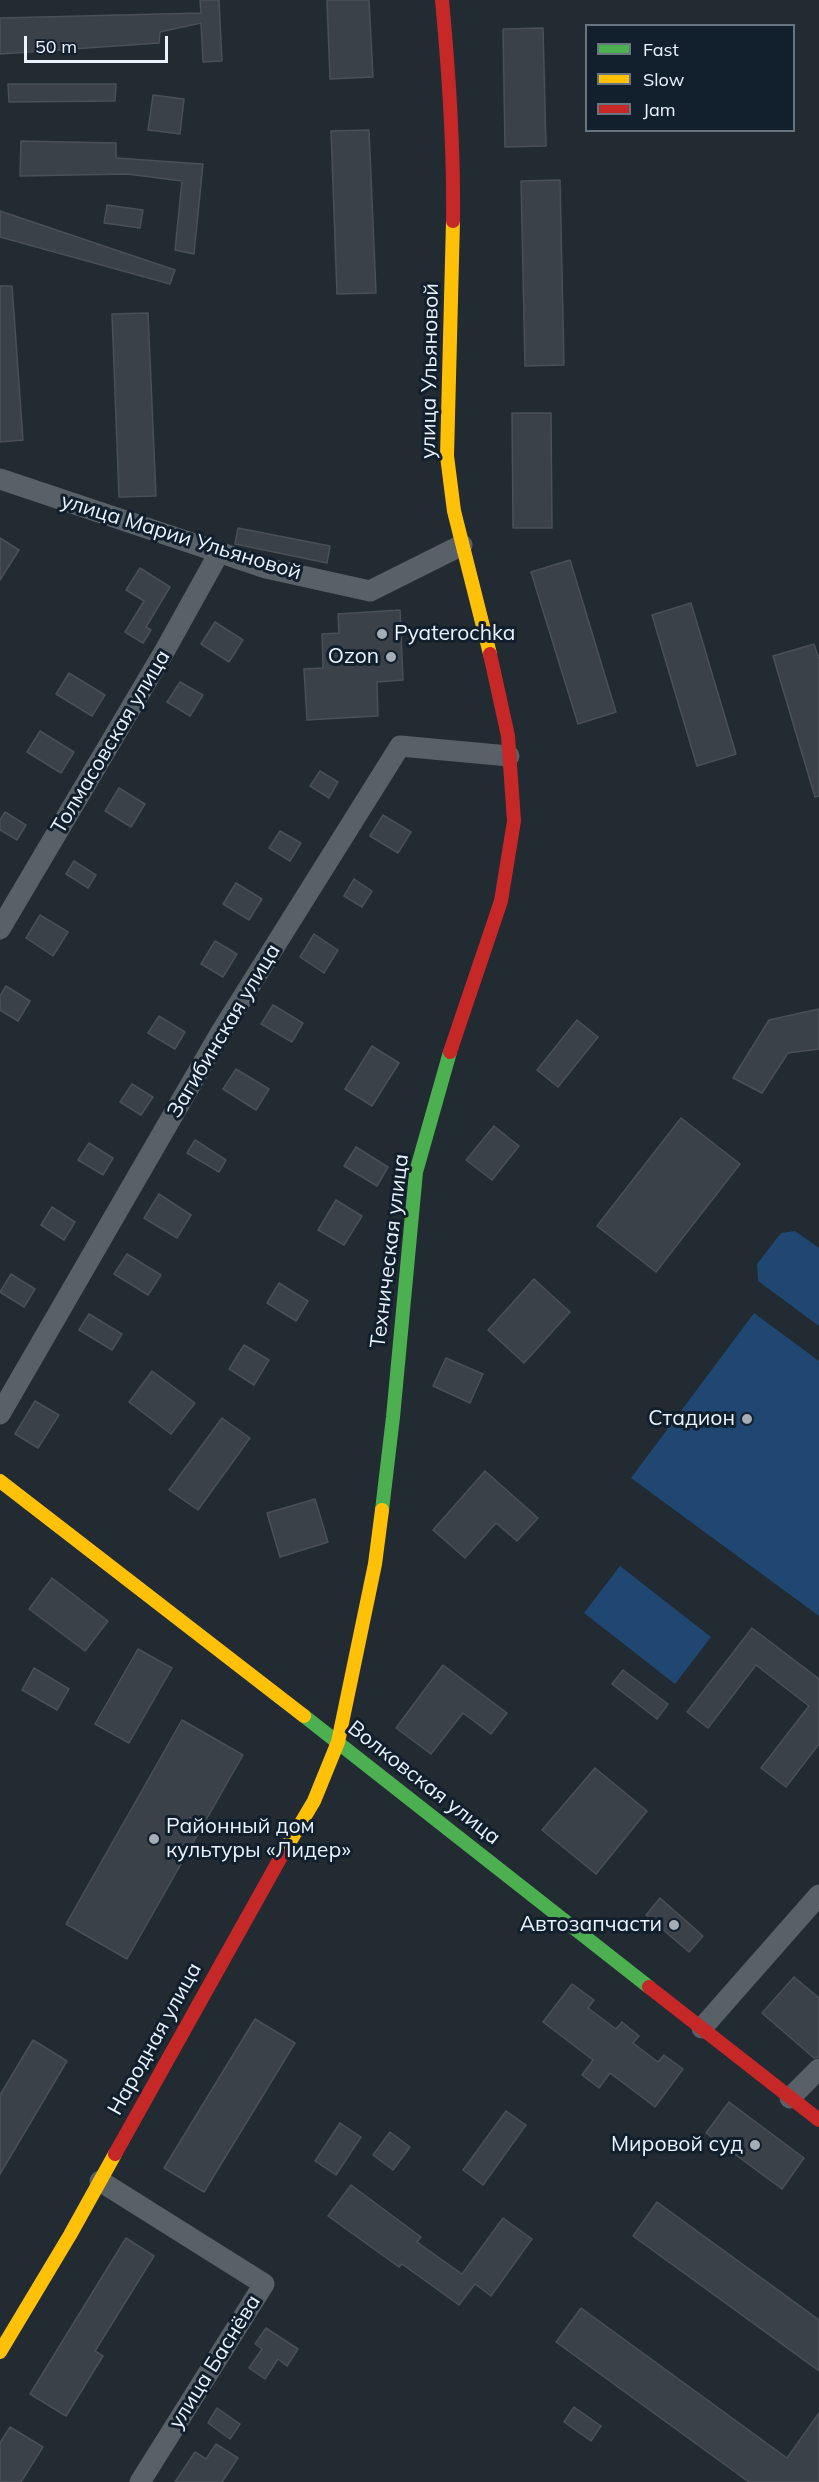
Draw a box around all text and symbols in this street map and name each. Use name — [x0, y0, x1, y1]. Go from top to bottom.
scale bar — [27, 24, 171, 62]
legend — [585, 24, 795, 132]
text: 50 m — [35, 35, 77, 58]
text: Fast — [643, 38, 679, 61]
text: Slow — [643, 68, 684, 91]
text: Jam — [643, 98, 676, 121]
street label: улица Ульяновой — [416, 283, 444, 459]
street label: улица Марии Ульяновой — [58, 488, 304, 586]
place label: Pyaterochka — [394, 621, 515, 647]
marker: Pyaterochka — [375, 627, 389, 641]
place label: Ozon — [328, 644, 379, 670]
street label: Толмасовская улица — [46, 646, 176, 838]
marker: Ozon — [384, 650, 398, 664]
street label: Загибинская улица — [162, 939, 286, 1123]
street label: Техническая улица — [366, 1153, 414, 1349]
place label: Стадион — [648, 1406, 735, 1432]
marker: Стадион — [740, 1412, 754, 1426]
street label: Волковская улица — [343, 1716, 505, 1850]
place label: Районный дом культуры «Лидер» — [166, 1814, 351, 1864]
marker: Районный дом культуры «Лидер» — [147, 1832, 161, 1846]
place label: Автозапчасти — [520, 1912, 662, 1938]
marker: Автозапчасти — [667, 1918, 681, 1932]
street label: Народная улица — [103, 1958, 207, 2120]
place label: Мировой суд — [611, 2132, 743, 2158]
marker: Мировой суд — [748, 2138, 762, 2152]
street label: улица Баснёва — [164, 2290, 266, 2434]

